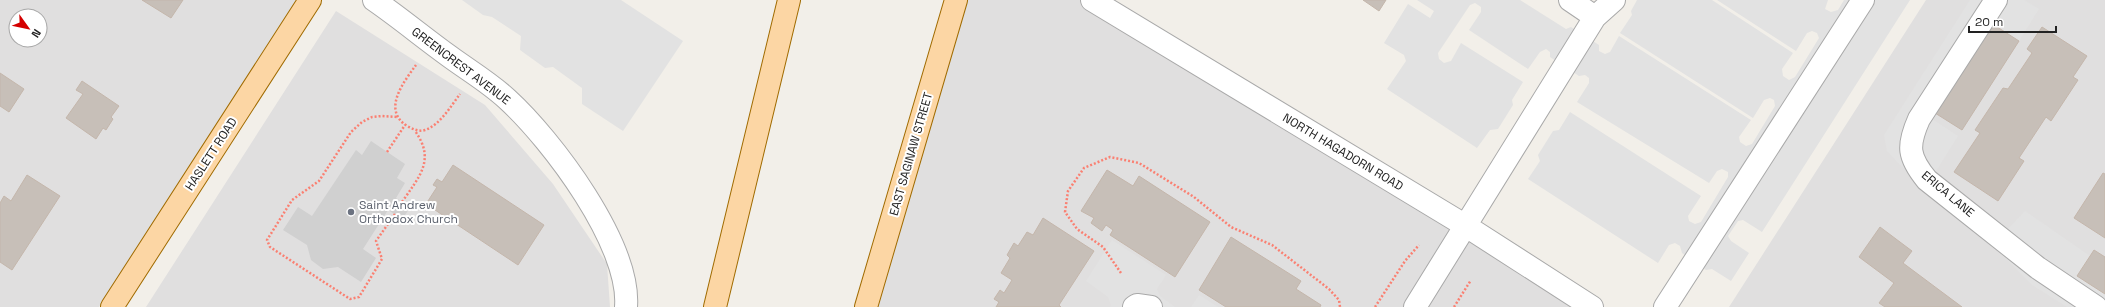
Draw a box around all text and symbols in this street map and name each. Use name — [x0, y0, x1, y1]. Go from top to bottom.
north arrow — [8, 8, 48, 48]
scale bar — [1969, 8, 2056, 34]
text: 20 m — [1975, 14, 2003, 30]
street label: GREENCREST AVENUE — [408, 24, 514, 108]
text: N — [29, 27, 44, 40]
street label: EAST SAGINAW STREET — [886, 90, 936, 218]
street label: NORTH HAGADORN ROAD — [1280, 110, 1406, 194]
street label: HASLETT ROAD — [181, 114, 241, 194]
street label: ERICA LANE — [1918, 167, 1978, 221]
place label: Saint Andrew Orthodox Church — [359, 197, 458, 227]
marker: Saint Andrew Orthodox Church — [346, 207, 356, 217]

